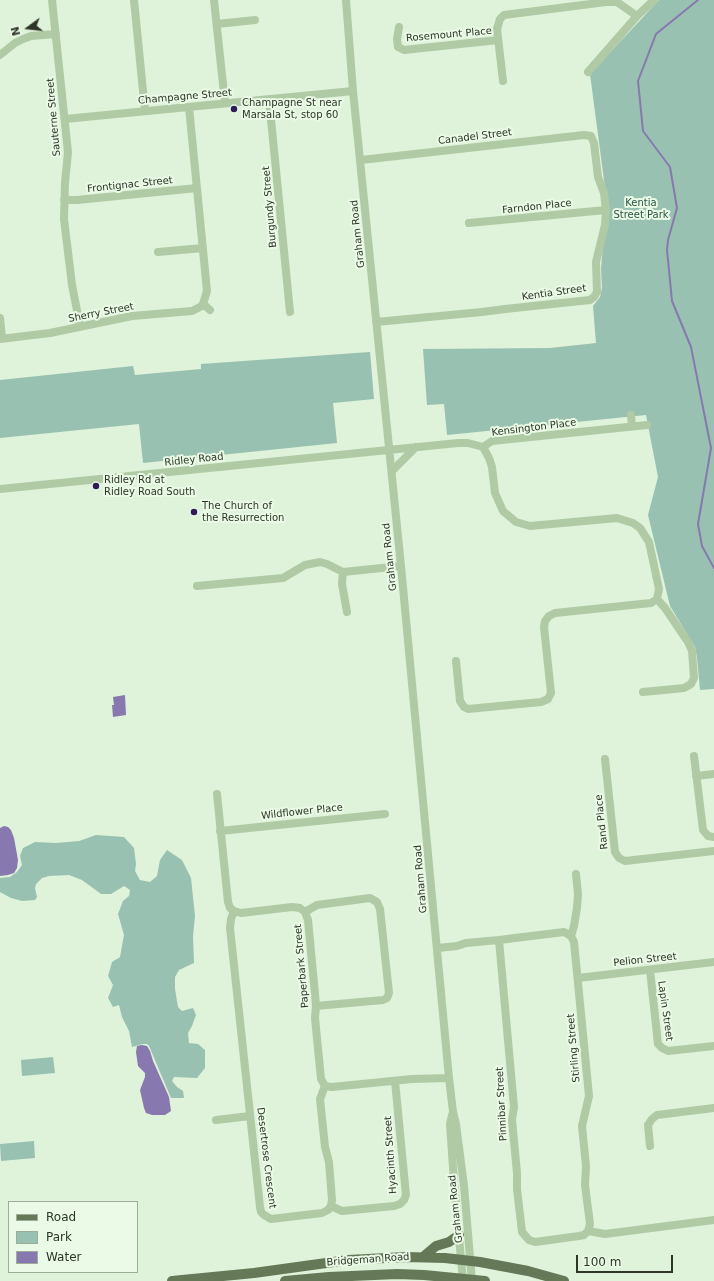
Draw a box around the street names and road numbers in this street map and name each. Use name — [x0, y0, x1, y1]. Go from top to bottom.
street label: Rosemount Place — [406, 25, 492, 45]
street label: Sauterne Street — [45, 77, 63, 157]
street label: Champagne Street — [138, 87, 232, 107]
street label: Canadel Street — [437, 127, 513, 147]
street label: Burgundy Street — [260, 166, 280, 248]
street label: Frontignac Street — [87, 175, 173, 195]
street label: Farndon Place — [502, 197, 572, 217]
street label: Graham Road — [348, 199, 368, 269]
street label: Kentia Street — [521, 283, 587, 303]
street label: Sherry Street — [67, 301, 135, 325]
street label: Kensington Place — [491, 417, 577, 439]
street label: Ridley Road — [164, 451, 224, 469]
street label: Graham Road — [380, 522, 400, 592]
street label: Rand Place — [593, 794, 611, 850]
street label: Wildflower Place — [260, 802, 344, 822]
street label: Graham Road — [412, 844, 430, 914]
street label: Paperbark Street — [292, 924, 312, 1008]
street label: Pelion Street — [613, 951, 677, 969]
street label: Lapin Street — [655, 980, 675, 1042]
street label: Stirling Street — [565, 1013, 583, 1083]
street label: Pinnibar Street — [494, 1067, 510, 1141]
street label: Desertrose Crescent — [254, 1107, 278, 1209]
street label: Hyacinth Street — [382, 1116, 400, 1194]
street label: Graham Road — [446, 1174, 466, 1244]
street label: Bridgeman Road — [326, 1251, 410, 1269]

